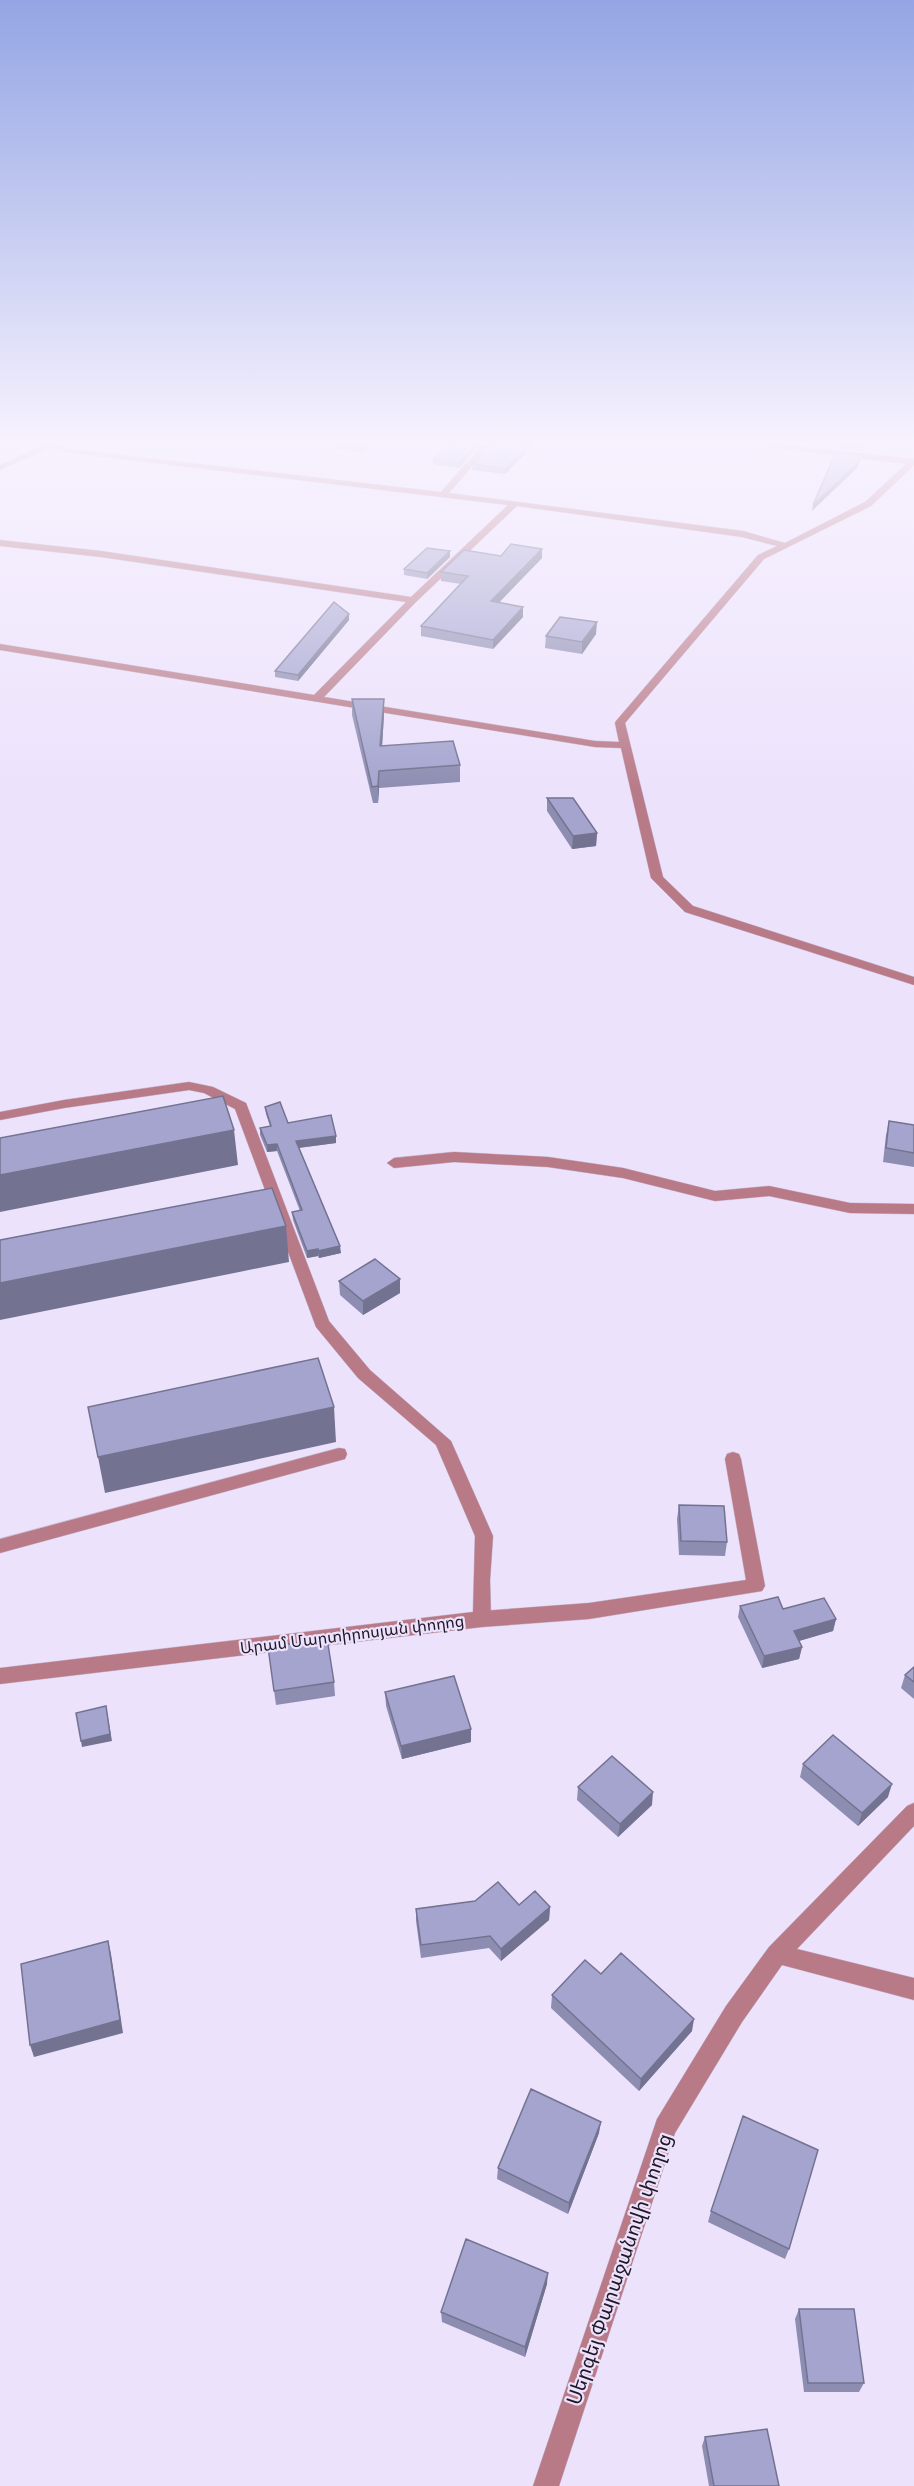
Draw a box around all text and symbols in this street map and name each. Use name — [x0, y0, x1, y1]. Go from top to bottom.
street label: Արամ Մարտիրոսյան փողոց — [239, 1609, 465, 1659]
street label: Սերգեյ Փարաջանովի փողոց — [559, 2129, 679, 2409]

